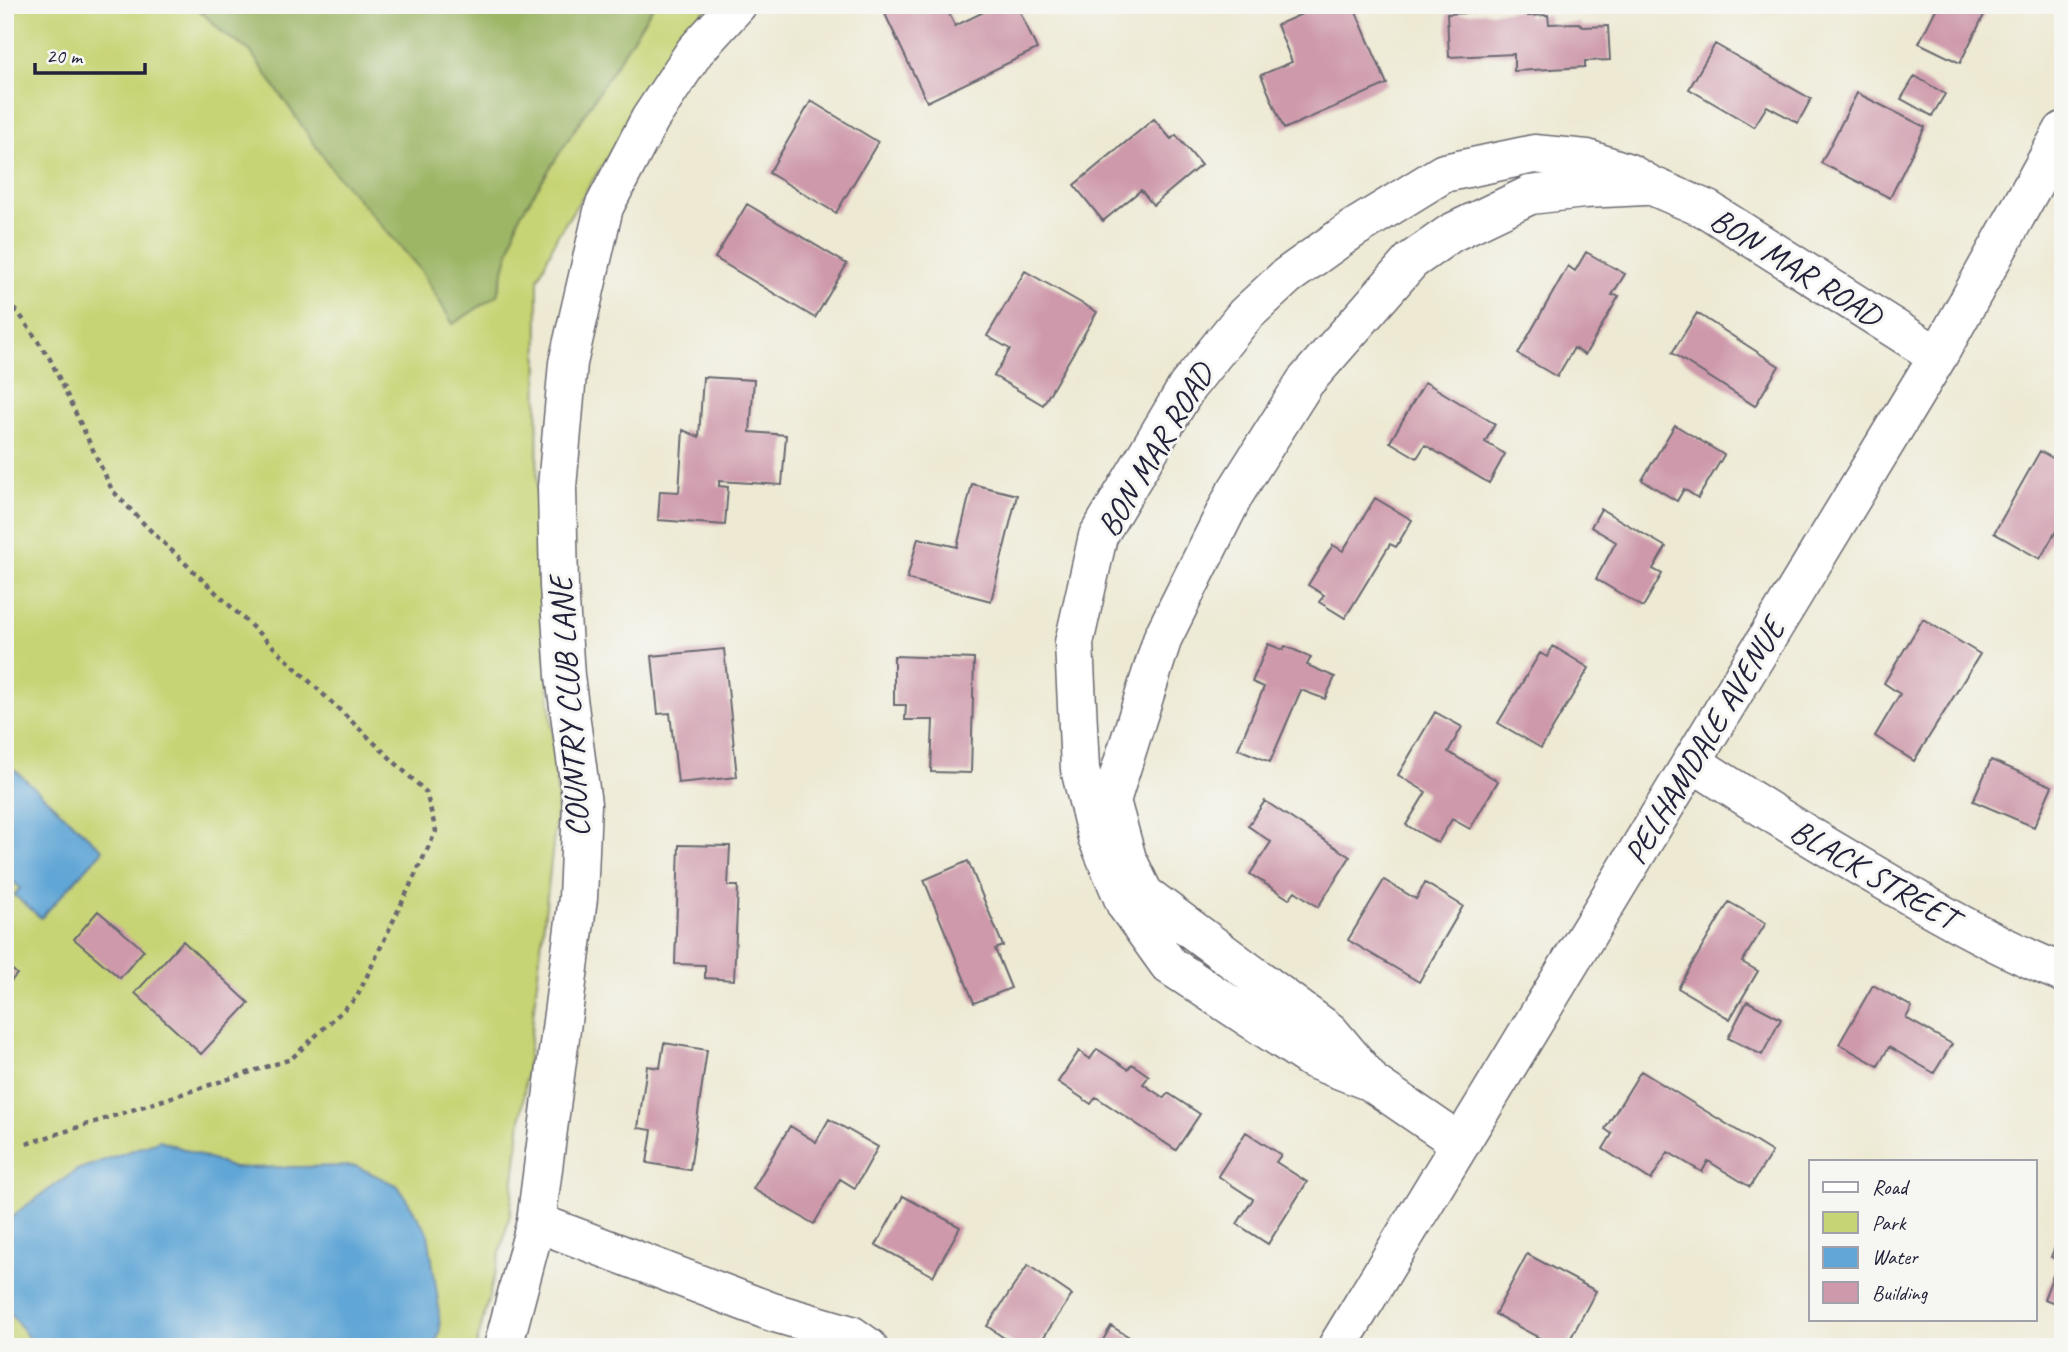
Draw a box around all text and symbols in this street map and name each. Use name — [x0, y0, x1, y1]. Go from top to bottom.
scale bar — [35, 32, 145, 76]
text: 20 m — [46, 43, 84, 69]
street label: BON MAR ROAD — [1703, 198, 1892, 338]
street label: BON MAR ROAD — [1087, 354, 1224, 544]
street label: COUNTRY CLUB LANE — [539, 571, 599, 839]
street label: PELHAMDALE AVENUE — [1614, 607, 1796, 872]
street label: BLACK STREET — [1783, 809, 1972, 943]
legend — [1809, 1160, 2036, 1320]
text: Road — [1872, 1174, 1911, 1200]
text: Park — [1872, 1210, 1907, 1236]
text: Water — [1872, 1244, 1919, 1270]
text: Building — [1872, 1280, 1929, 1306]

